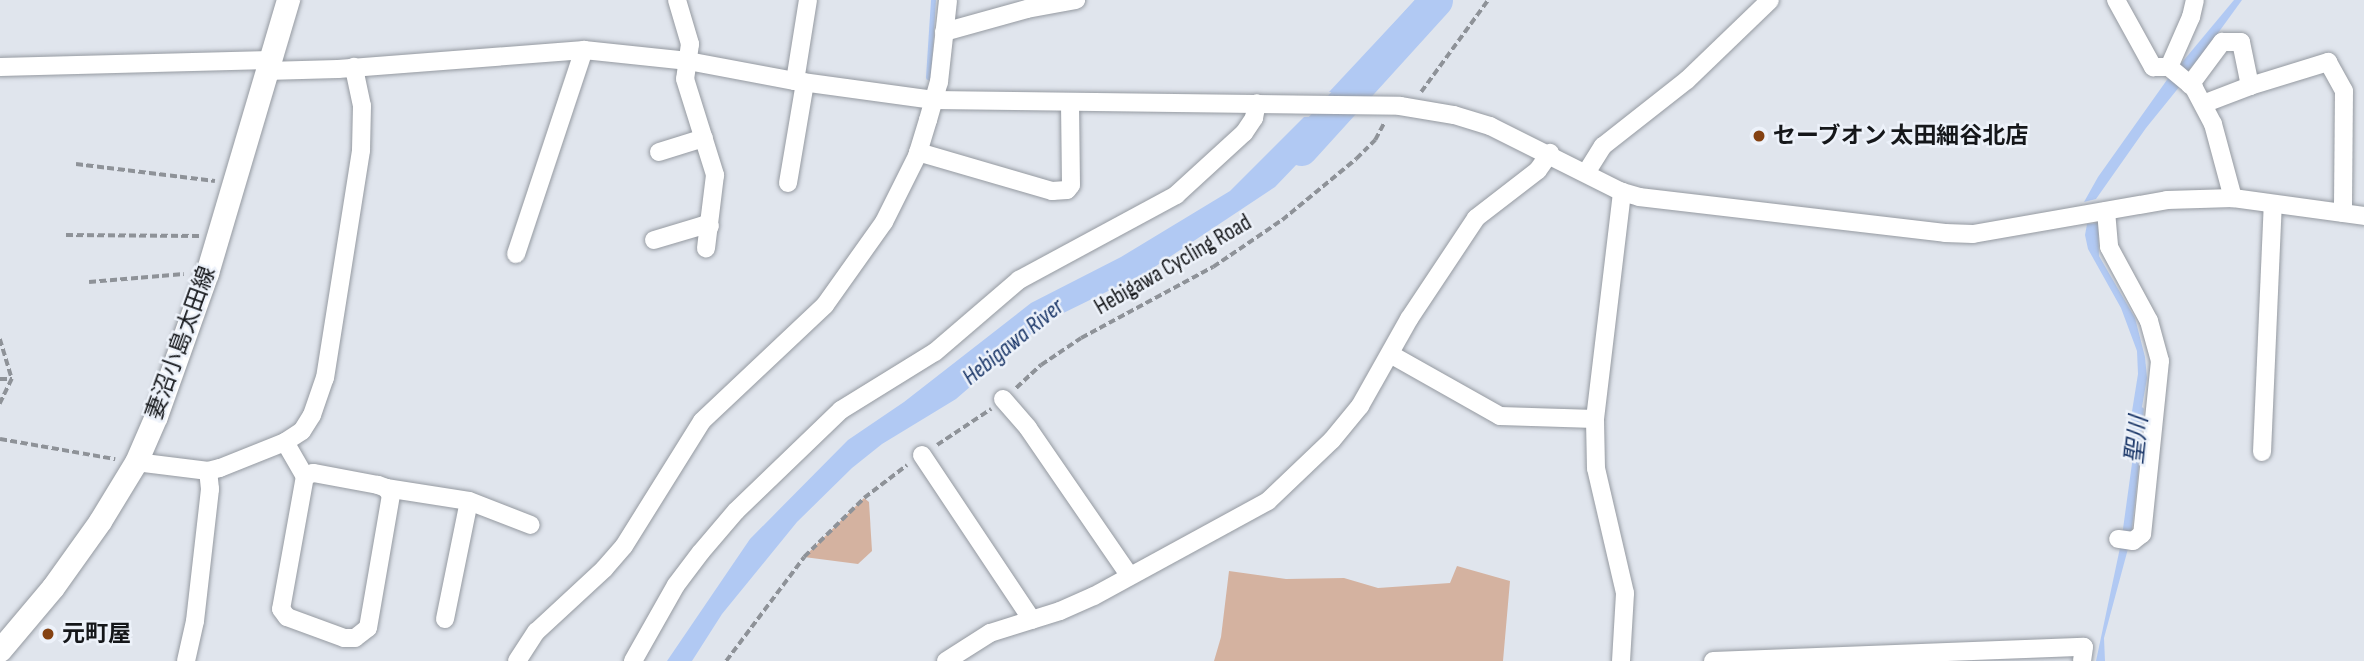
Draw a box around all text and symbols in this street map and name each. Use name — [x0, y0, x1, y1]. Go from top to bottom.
place label: セーブオン 太田細谷北店 — [1773, 122, 2030, 150]
marker: セーブオン 太田細谷北店 — [1751, 128, 1767, 144]
street label: Hebigawa Cycling Road — [1090, 209, 1256, 321]
street label: 妻沼小島太田線 — [140, 263, 222, 423]
water label: Hebigawa River — [957, 292, 1069, 392]
water label: 聖川 — [2120, 415, 2154, 465]
place label: 元町屋 — [62, 620, 131, 648]
marker: 元町屋 — [40, 626, 56, 642]

